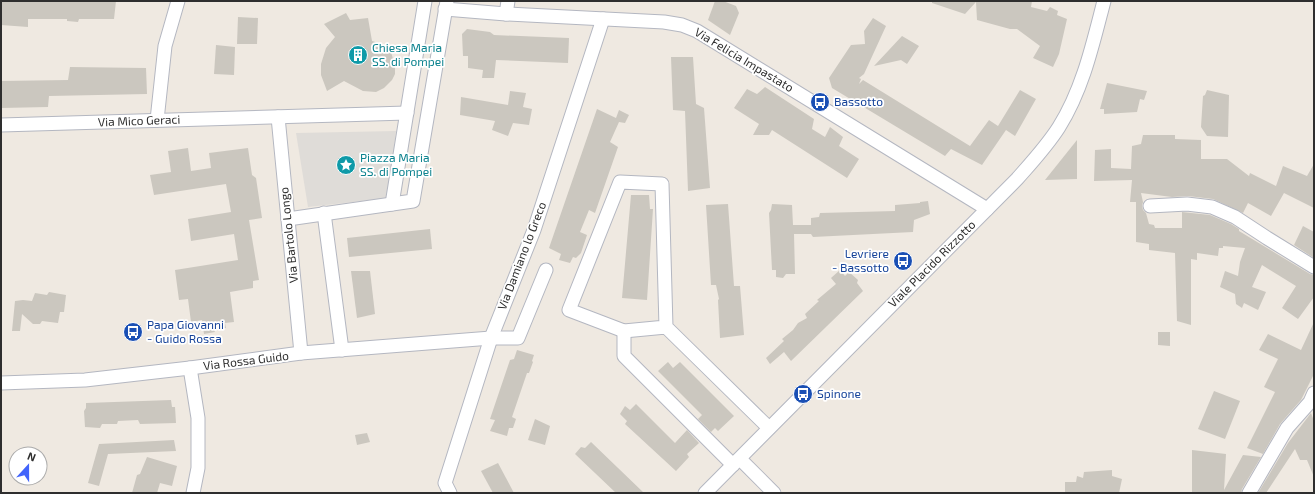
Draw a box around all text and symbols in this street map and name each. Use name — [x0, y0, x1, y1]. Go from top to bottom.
street label: Via Felicia Impastato — [693, 24, 797, 94]
place label: Chiesa Maria SS. di Pompei — [372, 40, 444, 68]
building icon: Chiesa Maria SS. di Pompei — [347, 44, 369, 66]
bus stop icon: Bassotto — [809, 91, 831, 113]
place label: Bassotto — [834, 94, 883, 108]
street label: Via Mico Geraci — [97, 112, 180, 128]
place label: Piazza Maria SS. di Pompei — [360, 150, 432, 178]
place icon: Piazza Maria SS. di Pompei — [335, 154, 357, 176]
street label: Via Bartolo Longo — [276, 186, 300, 284]
street label: Via Damiano lo Greco — [494, 199, 548, 312]
street label: Viale Placido Rizzotto — [885, 217, 978, 310]
place label: Levriere - Bassotto — [832, 246, 889, 274]
bus stop icon: Levriere - Bassotto — [892, 250, 914, 272]
place label: Papa Giovanni - Guido Rossa — [147, 317, 224, 345]
bus stop icon: Papa Giovanni - Guido Rossa — [122, 321, 144, 343]
street label: Via Rossa Guido — [202, 348, 290, 372]
bus stop icon: Spinone — [792, 383, 814, 405]
place label: Spinone — [817, 386, 861, 400]
north arrow — [8, 446, 48, 486]
text: N — [26, 449, 38, 464]

